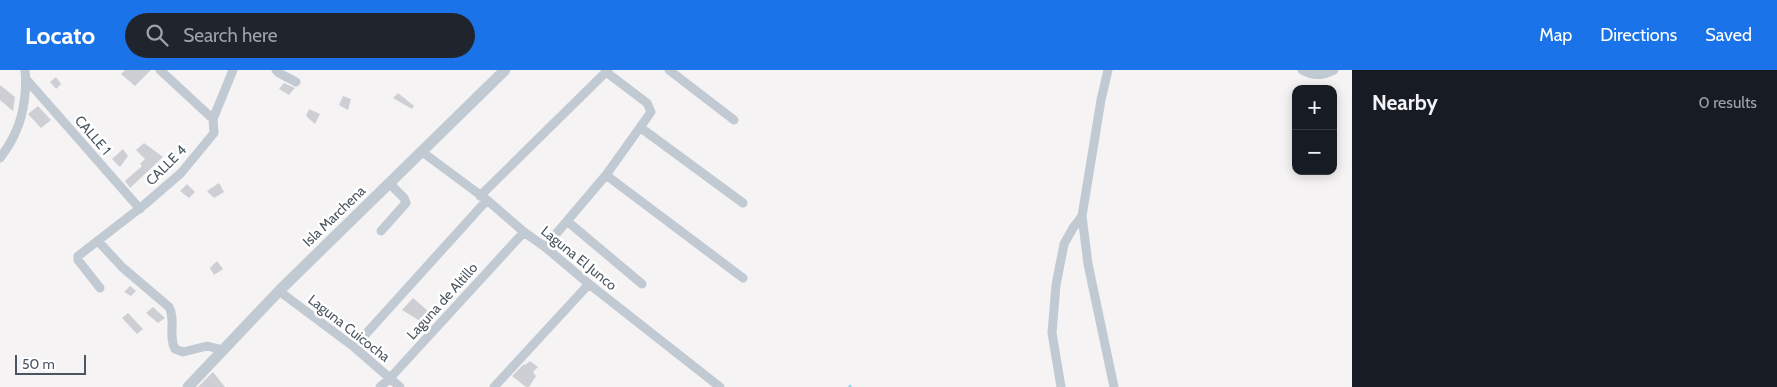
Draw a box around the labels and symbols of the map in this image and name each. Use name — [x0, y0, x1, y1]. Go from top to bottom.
street label: CALLE 1 — [71, 111, 115, 159]
street label: CALLE 4 — [142, 141, 190, 189]
street label: Isla Marchena — [299, 181, 369, 250]
street label: Laguna El Junco — [537, 222, 621, 294]
street label: Laguna de Altillo — [403, 259, 482, 343]
street label: Laguna Cuicocha — [304, 290, 394, 366]
scale bar — [15, 352, 86, 375]

